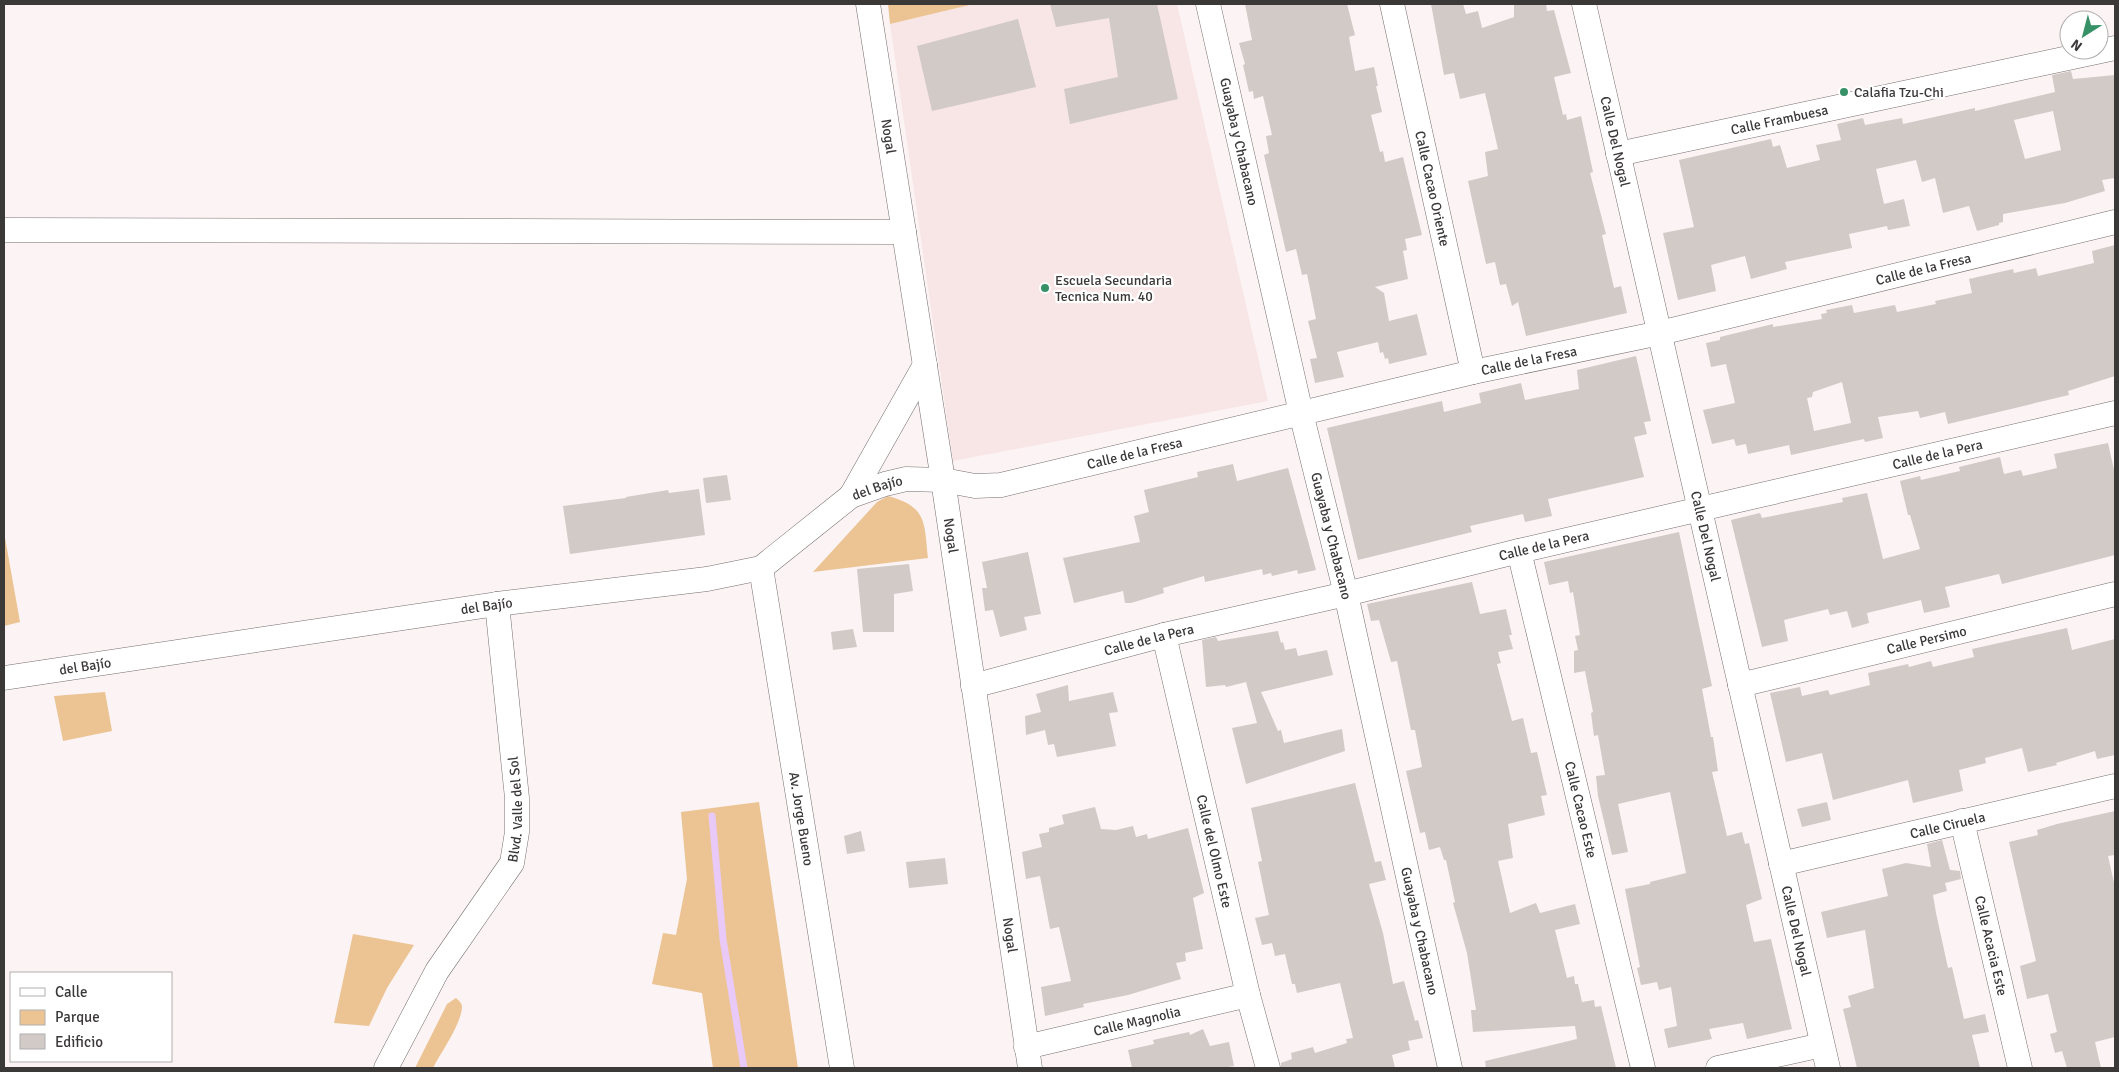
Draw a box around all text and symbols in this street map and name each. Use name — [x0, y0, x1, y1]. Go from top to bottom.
north arrow — [2059, 10, 2109, 60]
text: N — [2068, 35, 2086, 55]
street label: Guayaba y Chabacano — [1216, 76, 1262, 207]
place label: Calafia Tzu-Chi — [1854, 84, 1944, 101]
marker: Calafia Tzu-Chi — [1838, 86, 1850, 98]
street label: Calle Del Nogal — [1596, 95, 1634, 188]
street label: Calle Frambuesa — [1729, 101, 1830, 139]
street label: Nogal — [877, 118, 900, 155]
street label: Calle Cacao Oriente — [1411, 129, 1453, 248]
street label: Calle de la Fresa — [1874, 249, 1973, 289]
place label: Escuela Secundaria Tecnica Num. 40 — [1055, 272, 1172, 305]
marker: Escuela Secundaria Tecnica Num. 40 — [1039, 282, 1051, 294]
street label: Calle de la Fresa — [1479, 343, 1578, 379]
street label: Calle de la Fresa — [1085, 434, 1184, 473]
street label: Calle de la Pera — [1891, 436, 1984, 473]
street label: Guayaba y Chabacano — [1307, 471, 1355, 601]
street label: del Bajío — [850, 472, 904, 504]
street label: Calle Del Nogal — [1687, 489, 1724, 583]
street label: Nogal — [940, 517, 962, 554]
street label: Calle de la Pera — [1497, 527, 1591, 565]
street label: del Bajío — [460, 594, 514, 618]
street label: Calle de la Pera — [1102, 621, 1196, 660]
street label: Calle Persimo — [1885, 622, 1968, 658]
street label: del Bajío — [58, 654, 112, 679]
street label: Blvd. Valle del Sol — [504, 756, 526, 864]
street label: Calle Cacao Este — [1561, 760, 1600, 860]
street label: Av. Jorge Bueno — [785, 771, 817, 867]
street label: Calle del Olmo Este — [1193, 793, 1235, 910]
street label: Calle Ciruela — [1908, 809, 1987, 843]
street label: Guayaba y Chabacano — [1397, 866, 1442, 997]
street label: Calle Del Nogal — [1777, 884, 1815, 978]
street label: Calle Acacia Este — [1971, 894, 2011, 997]
street label: Nogal — [999, 916, 1021, 954]
legend — [10, 972, 172, 1062]
text: Calle — [55, 983, 88, 1001]
street label: Calle Magnolia — [1092, 1003, 1182, 1040]
text: Parque — [55, 1008, 100, 1026]
text: Edificio — [55, 1033, 103, 1051]

